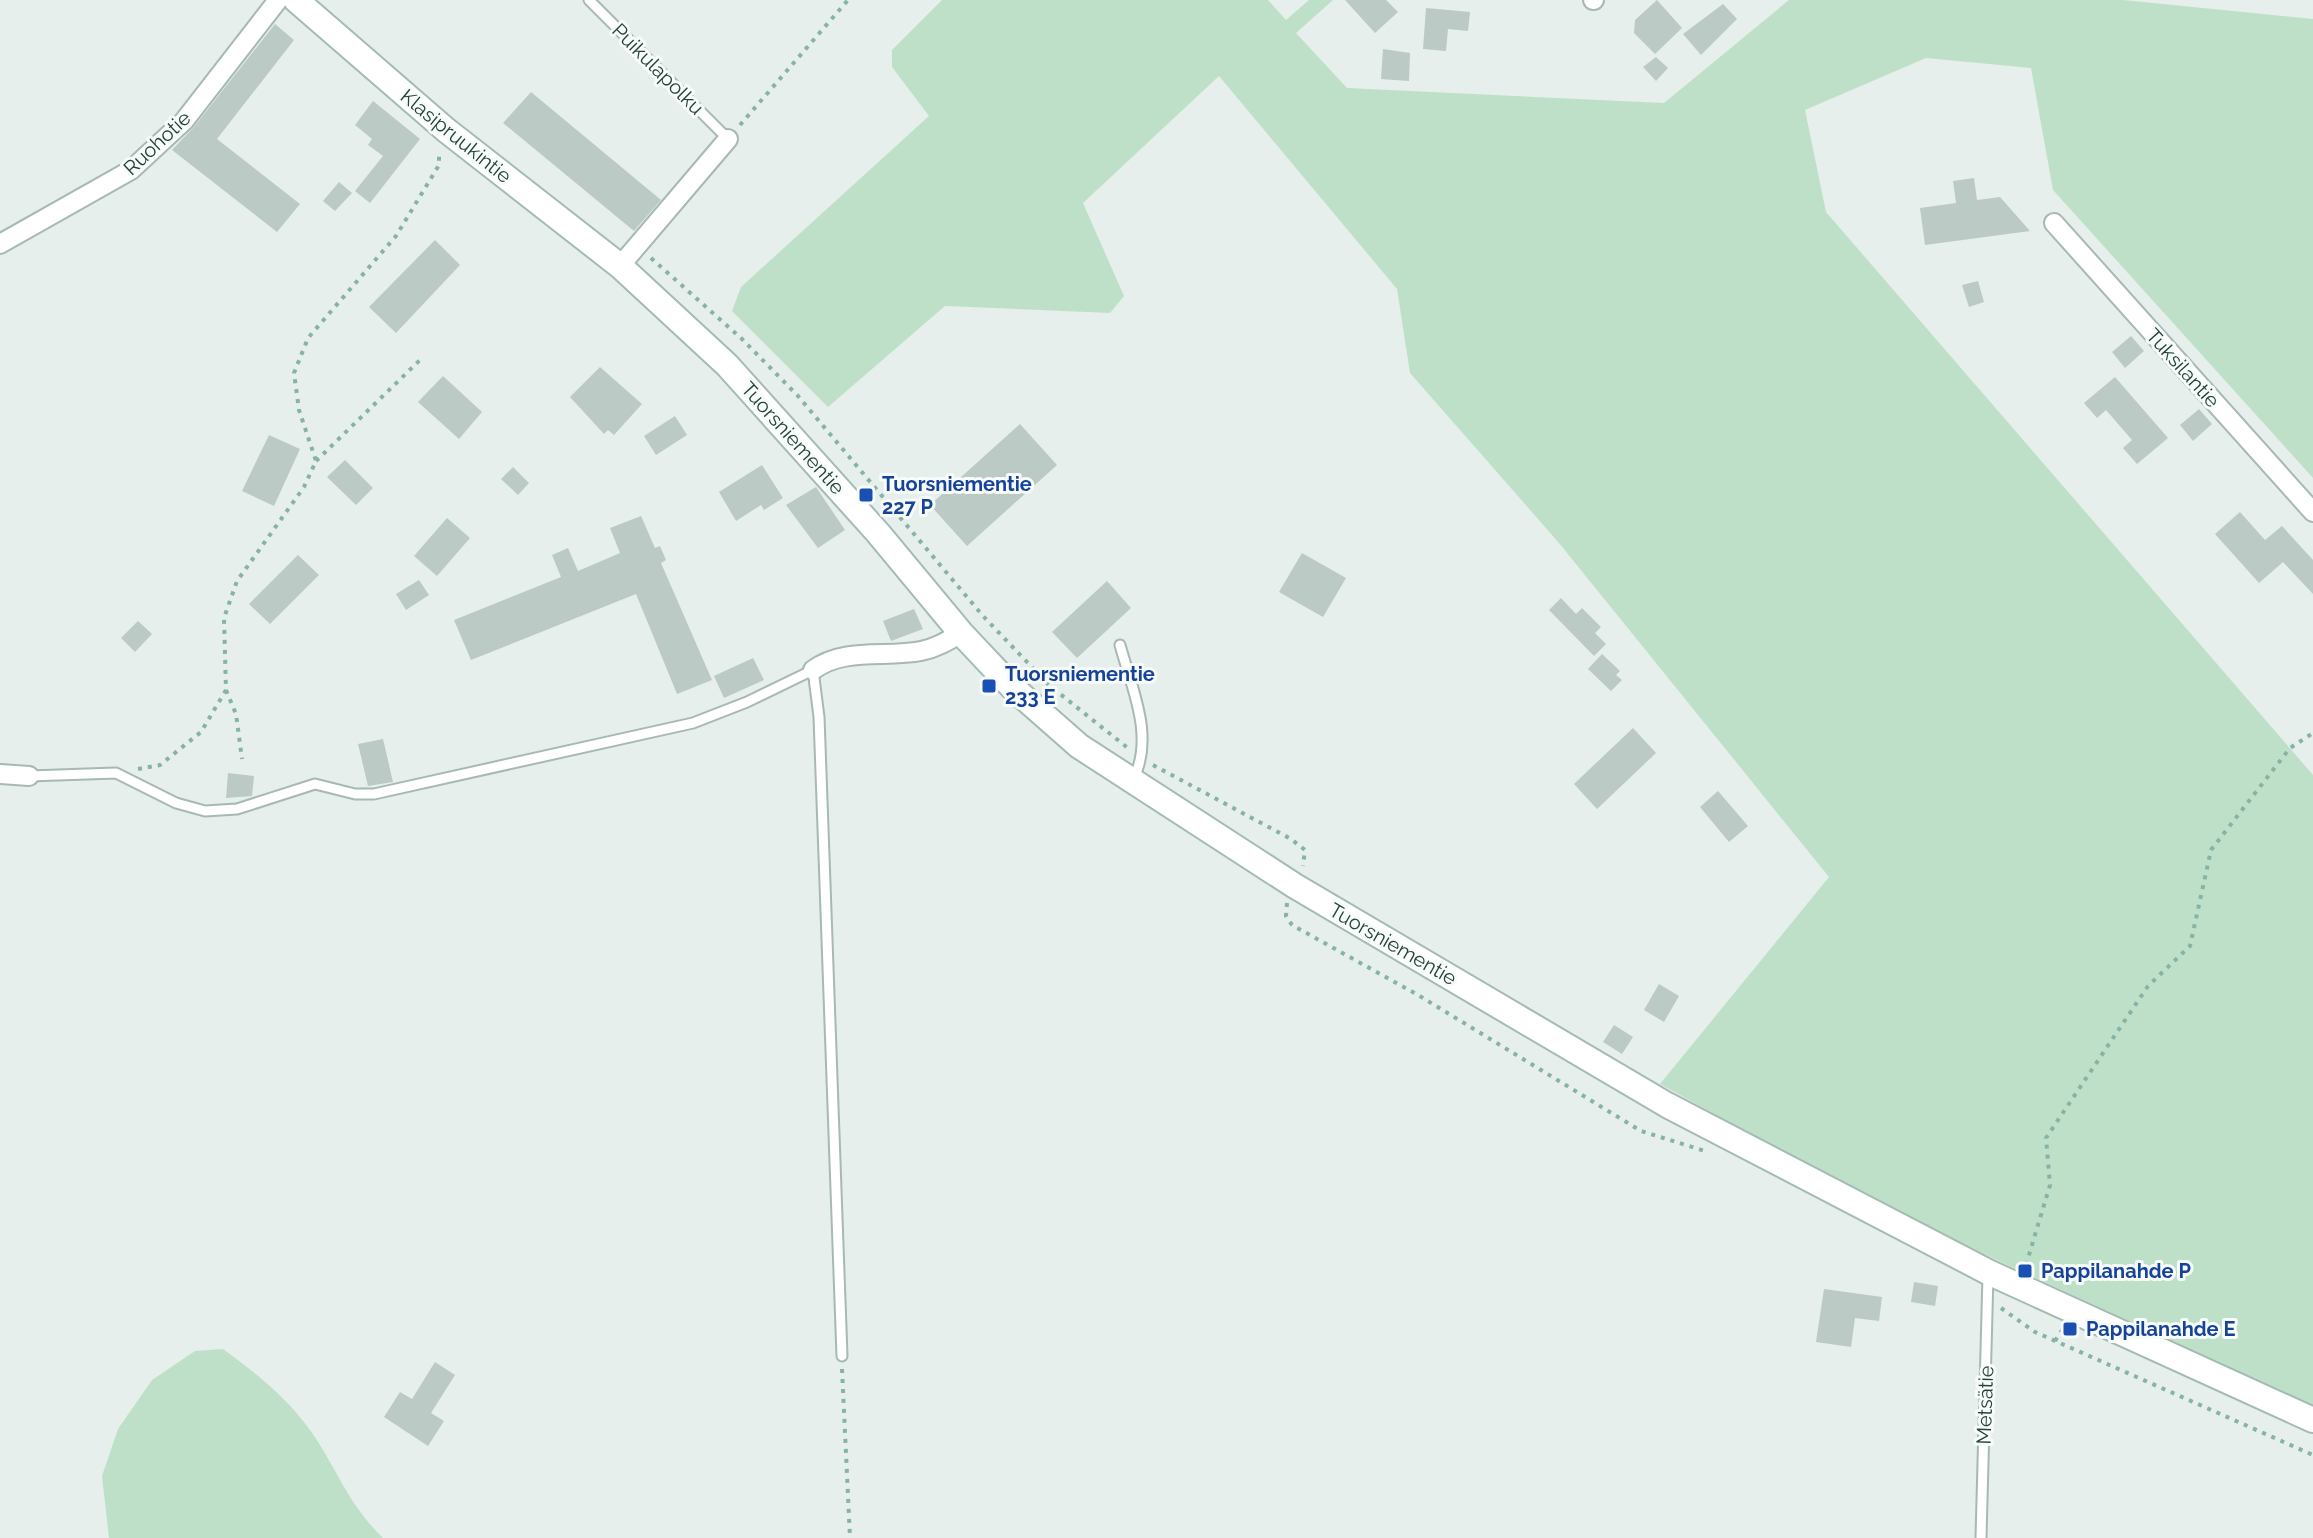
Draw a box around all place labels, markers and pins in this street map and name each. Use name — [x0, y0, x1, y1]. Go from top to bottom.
place label: Tuorsniementie 227 P — [882, 472, 1032, 519]
marker: Tuorsniementie 227 P — [857, 486, 875, 504]
place label: Tuorsniementie 233 E — [1005, 662, 1155, 709]
marker: Tuorsniementie 233 E — [980, 677, 998, 695]
place label: Pappilanahde P — [2041, 1259, 2191, 1283]
marker: Pappilanahde P — [2016, 1262, 2034, 1280]
place label: Pappilanahde E — [2086, 1317, 2235, 1341]
marker: Pappilanahde E — [2061, 1320, 2079, 1338]

